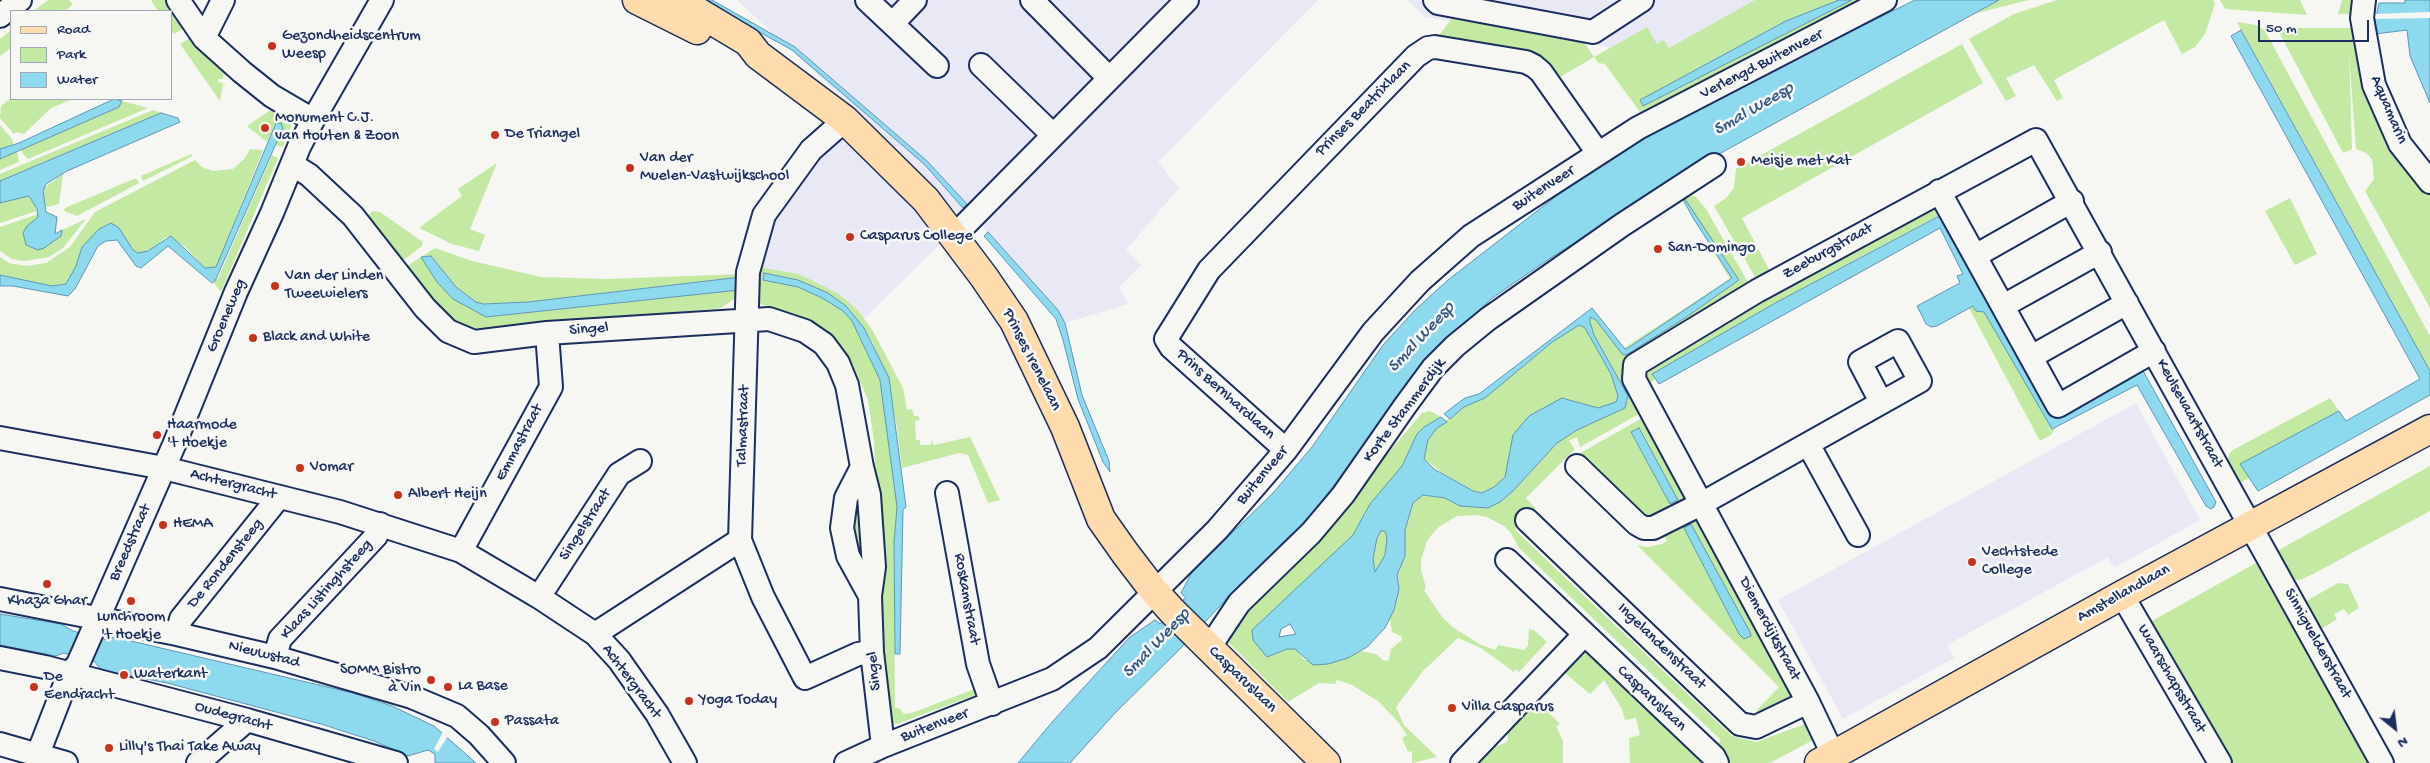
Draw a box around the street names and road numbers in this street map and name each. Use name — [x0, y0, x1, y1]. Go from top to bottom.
street label: Verlengd Buitenveer — [1697, 26, 1827, 104]
street label: Prinses Beatrixlaan — [1312, 57, 1416, 161]
street label: Aquamarin — [2365, 73, 2411, 147]
street label: Buitenveer — [1509, 162, 1579, 216]
street label: Zeeburgstraat — [1780, 219, 1876, 285]
street label: Groeneweg — [203, 276, 251, 356]
street label: Prinses Irenelaan — [997, 306, 1065, 414]
street label: Singel — [569, 319, 609, 341]
street label: Prins Bernhardlaan — [1172, 346, 1278, 444]
street label: Korte Stammerdijk — [1360, 355, 1450, 467]
street label: Keulsevaartstraat — [2151, 356, 2227, 472]
street label: Talmastraat — [733, 385, 755, 467]
street label: Emmastraat — [492, 401, 548, 485]
street label: Buitenveer — [1233, 443, 1293, 509]
street label: Achtergracht — [188, 465, 278, 505]
street label: Singelstraat — [556, 485, 616, 565]
street label: Breedstraat — [106, 502, 156, 584]
street label: De Rondensteeg — [184, 515, 268, 613]
street label: Klaas Listinghsteeg — [277, 536, 377, 644]
street label: Roskamstraat — [949, 552, 983, 646]
street label: Amstellandlaan — [2074, 561, 2174, 627]
street label: Diemerdijkstraat — [1734, 574, 1804, 684]
street label: Sinnigvelderstraat — [2279, 585, 2355, 703]
street label: Ingelandenstraat — [1612, 600, 1710, 694]
street label: Waarschapsstraat — [2132, 621, 2210, 737]
street label: Nieuwstad — [226, 637, 302, 673]
street label: Achtergracht — [597, 641, 665, 723]
street label: Casparuslaan — [1204, 642, 1280, 718]
street label: Singel — [863, 650, 887, 692]
street label: Casparuslaan — [1612, 662, 1690, 736]
street label: Oudegracht — [192, 698, 274, 736]
street label: Buitenveer — [899, 704, 971, 748]

